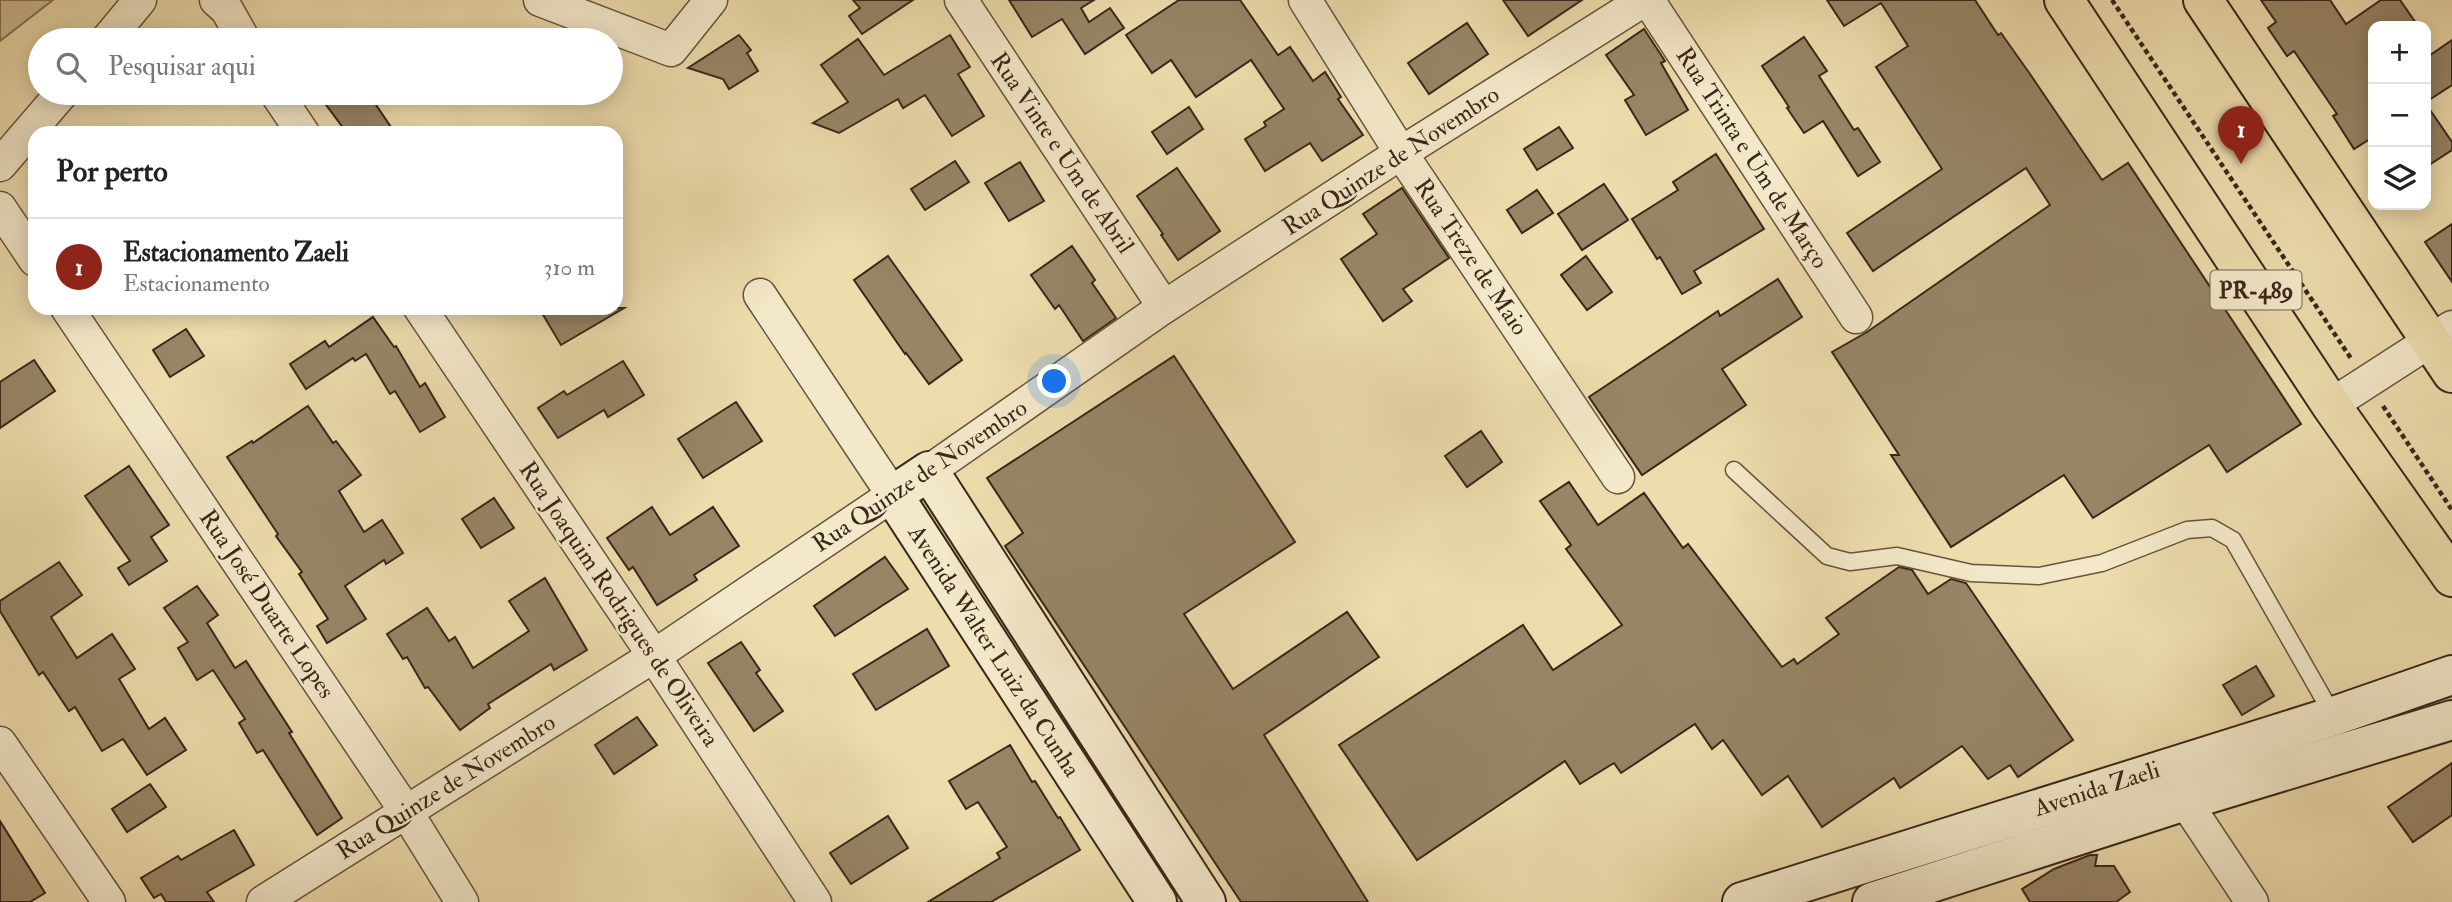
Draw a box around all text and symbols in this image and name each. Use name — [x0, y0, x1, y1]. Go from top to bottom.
map controls — [2368, 21, 2431, 210]
button: + — [2368, 21, 2431, 84]
search box — [28, 28, 623, 105]
street label: Rua Trinta e Um de Março — [1669, 41, 1835, 275]
street label: Rua Vinte e Um de Abril — [983, 46, 1141, 260]
icon: search — [52, 48, 90, 86]
text: Pesquisar aqui — [108, 51, 256, 83]
street label: Rua Quinze de Novembro — [1277, 79, 1505, 243]
button: − — [2368, 84, 2431, 147]
pin: 1 — [2218, 106, 2264, 164]
button: layers — [2368, 147, 2431, 210]
text: Por perto — [56, 153, 168, 190]
street label: Rua Treze de Maio — [1407, 173, 1535, 341]
text: Estacionamento Zaeli — [123, 237, 349, 269]
text: 1 — [75, 253, 83, 282]
text: 310 m — [544, 253, 595, 282]
text: Estacionamento — [123, 269, 270, 298]
road number: PR-489 — [2210, 270, 2302, 310]
your location — [1037, 364, 1071, 398]
street label: Rua Quinze de Novembro — [807, 393, 1033, 559]
street label: Rua Joaquim Rodrigues de Oliveira — [512, 455, 727, 753]
street label: Rua José Duarte Lopes — [192, 504, 342, 704]
street label: Avenida Walter Luiz da Cunha — [900, 518, 1088, 784]
street label: Rua Quinze de Novembro — [331, 707, 561, 867]
street label: Avenida Zaeli — [2029, 754, 2164, 824]

